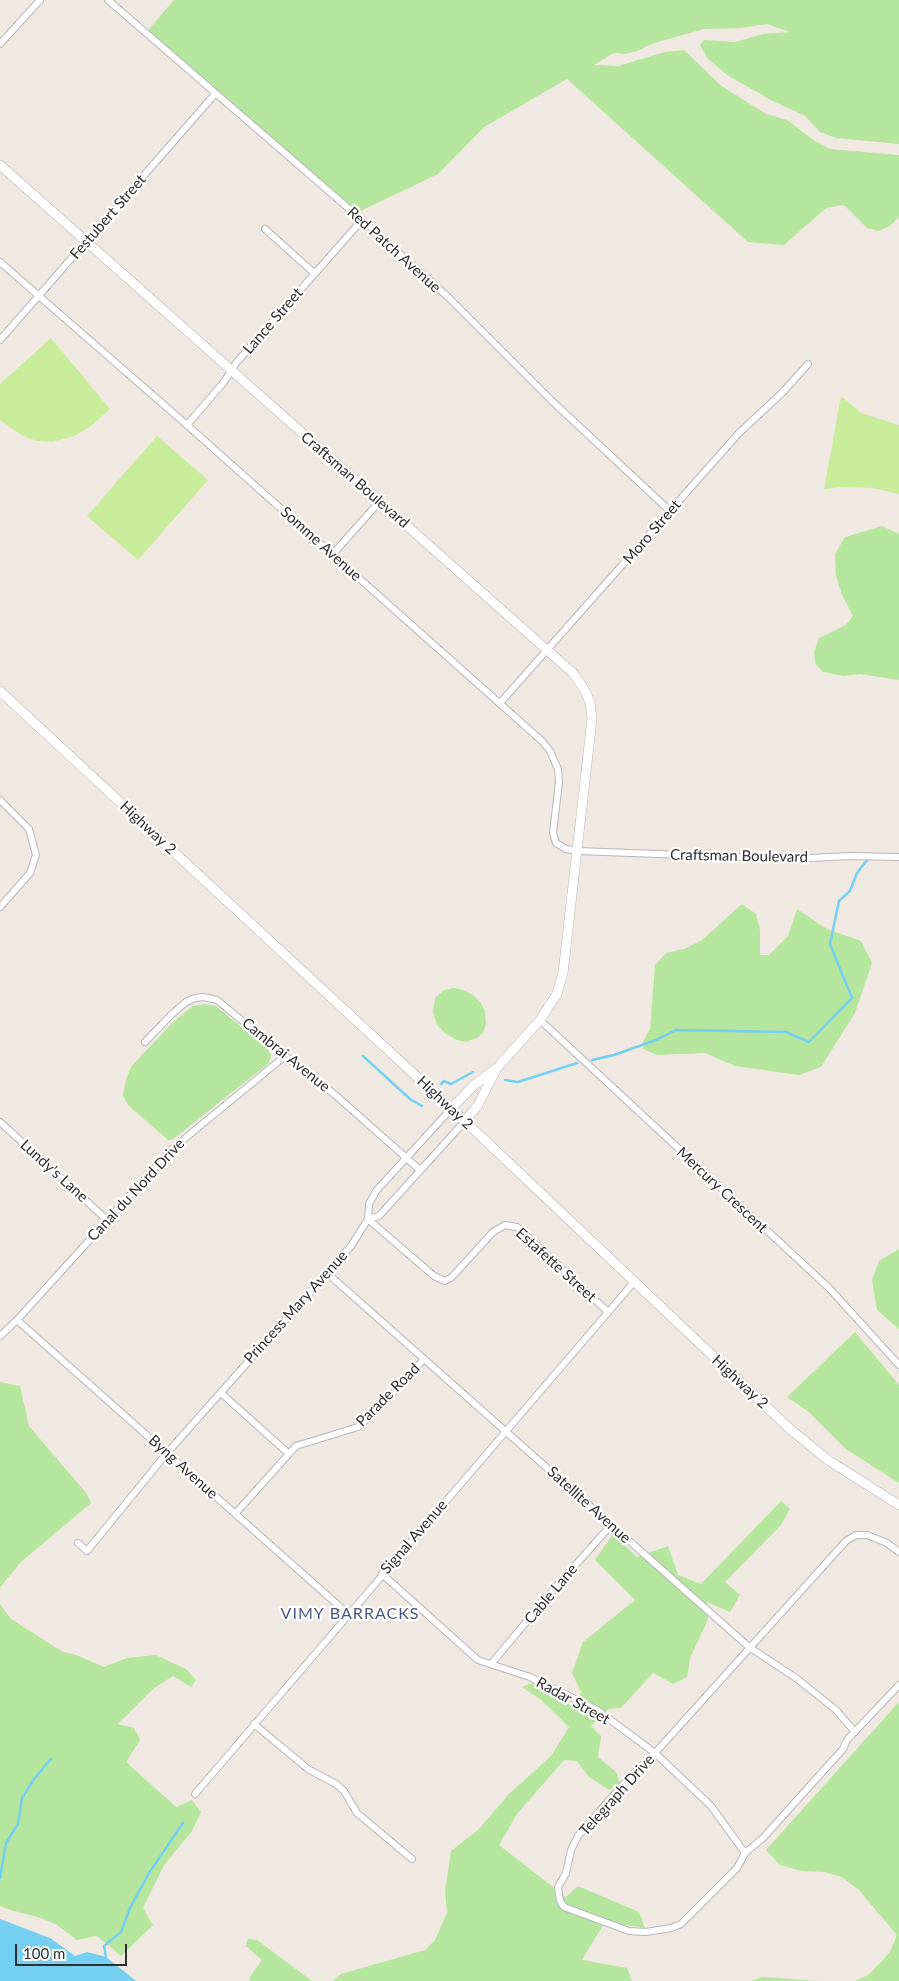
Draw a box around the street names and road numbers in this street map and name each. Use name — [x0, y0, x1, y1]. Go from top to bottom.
street label: Festubert Street — [66, 171, 150, 263]
street label: Red Patch Avenue — [344, 203, 444, 297]
street label: Lance Street — [239, 284, 307, 358]
street label: Craftsman Boulevard — [297, 428, 413, 532]
street label: Moro Street — [619, 496, 685, 568]
street label: Somme Avenue — [277, 503, 365, 585]
street label: Highway 2 — [116, 797, 180, 859]
street label: Craftsman Boulevard — [670, 846, 808, 866]
street label: Cambrai Avenue — [238, 1014, 334, 1096]
street label: Highway 2 — [413, 1072, 477, 1134]
street label: Canal du Nord Drive — [84, 1135, 188, 1245]
street label: Lundy's Lane — [16, 1136, 92, 1206]
street label: Mercury Crescent — [673, 1143, 771, 1237]
street label: Estafette Street — [512, 1224, 600, 1306]
street label: Princess Mary Avenue — [240, 1247, 352, 1367]
street label: Highway 2 — [708, 1351, 772, 1413]
street label: Parade Road — [352, 1359, 424, 1431]
street label: Byng Avenue — [145, 1431, 221, 1503]
street label: Satellite Avenue — [544, 1463, 634, 1547]
street label: Signal Avenue — [377, 1496, 451, 1578]
street label: Cable Lane — [521, 1560, 581, 1628]
street label: Radar Street — [533, 1673, 613, 1729]
street label: Telegraph Drive — [576, 1751, 658, 1839]

